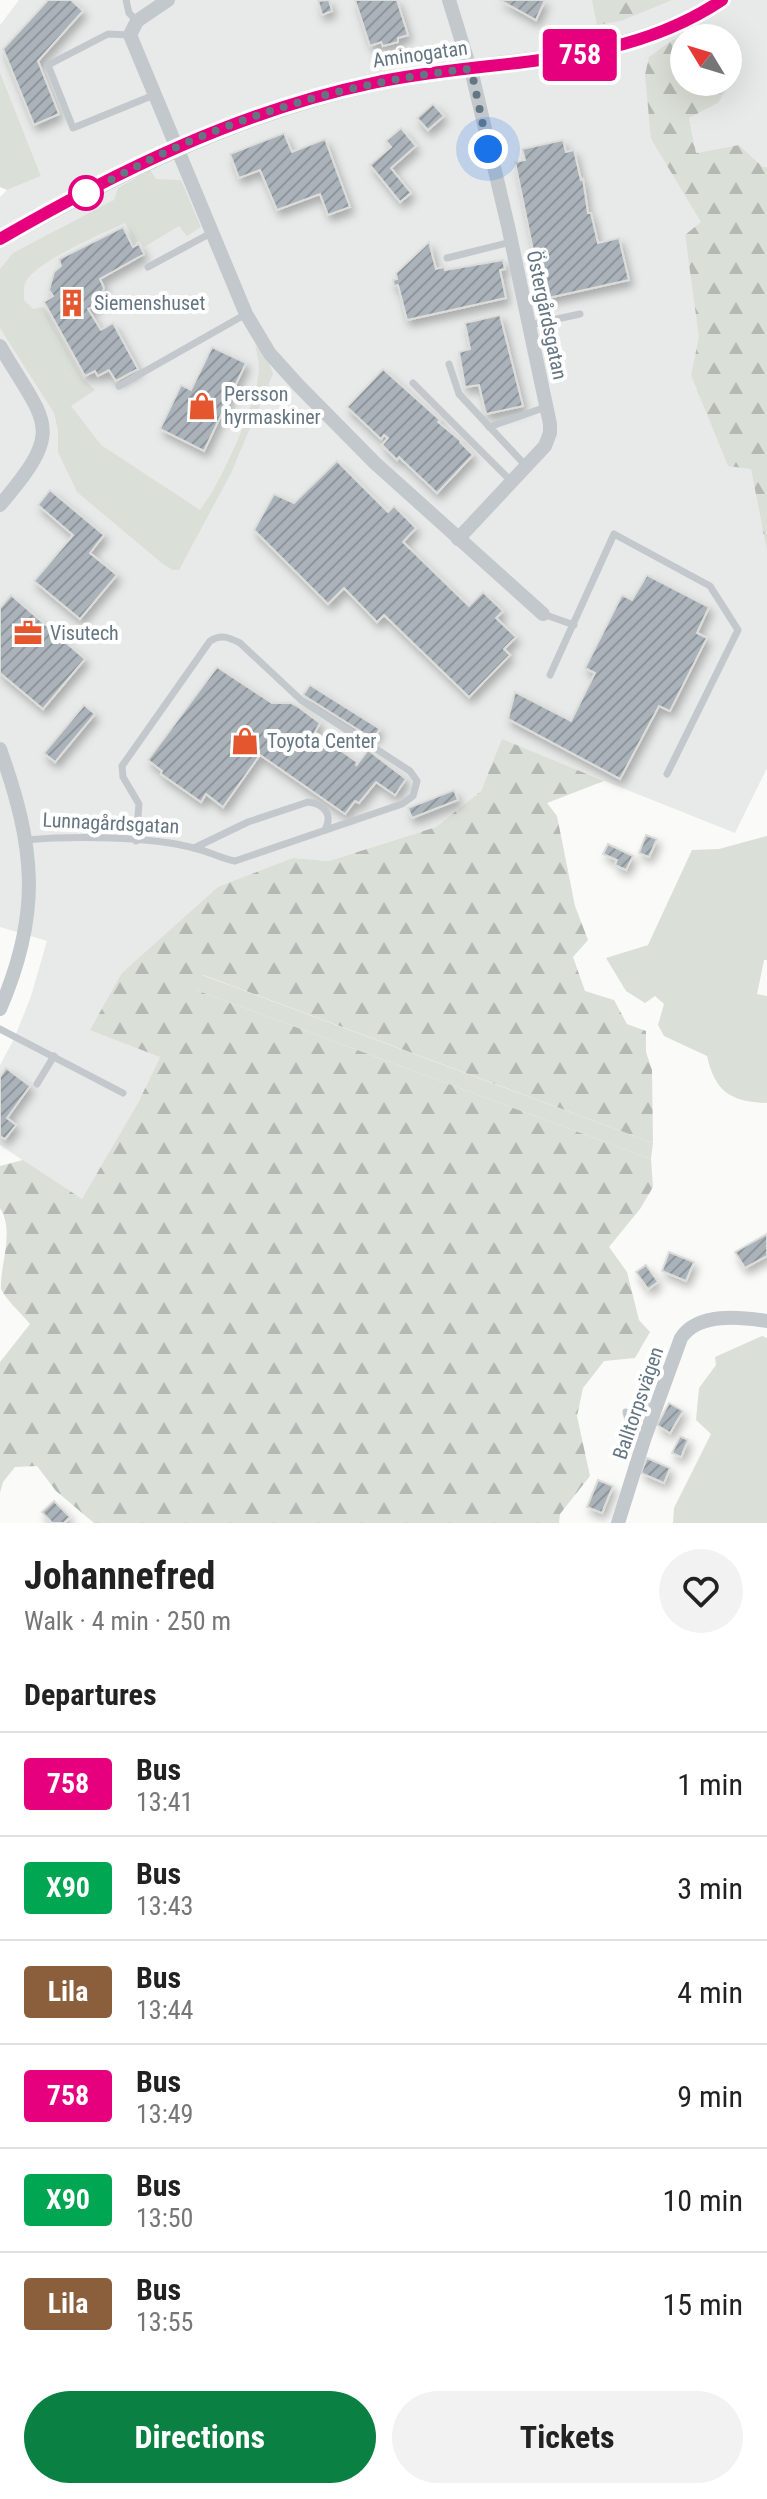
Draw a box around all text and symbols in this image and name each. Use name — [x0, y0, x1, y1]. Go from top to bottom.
north arrow — [670, 24, 742, 96]
map controls — [670, 24, 742, 96]
line badge: 758 — [534, 29, 626, 81]
street label: Aminogatan — [371, 35, 469, 73]
text: 758 — [559, 38, 601, 71]
your location — [468, 129, 508, 169]
unlabelled marker — [69, 176, 103, 210]
street label: Östergårdsgatan — [522, 248, 572, 382]
building icon: Siemenshuset — [57, 288, 87, 318]
place label: Siemenshuset — [94, 291, 205, 315]
place label: Persson hyrmaskiner — [224, 382, 321, 429]
shop icon: Persson hyrmaskiner — [187, 391, 217, 421]
office icon: Visutech — [13, 618, 43, 648]
place label: Visutech — [50, 621, 119, 645]
shop icon: Toyota Center — [230, 726, 260, 756]
place label: Toyota Center — [267, 729, 376, 753]
street label: Lunnagårdsgatan — [42, 807, 180, 839]
street label: Balltorpsvägen — [608, 1344, 668, 1462]
button: heart — [659, 1549, 743, 1633]
text: Johannefred — [24, 1554, 215, 1598]
text: Walk · 4 min · 250 m — [24, 1606, 231, 1636]
text: Departures — [24, 1677, 157, 1712]
text: Bus — [136, 1752, 181, 1787]
text: 758 — [47, 1767, 89, 1800]
text: 1 min — [677, 1767, 743, 1802]
text: 13:41 — [136, 1787, 193, 1817]
text: Bus — [136, 1856, 181, 1891]
text: X90 — [46, 1871, 90, 1904]
text: 3 min — [677, 1871, 743, 1906]
text: 13:43 — [136, 1891, 193, 1921]
text: Bus — [136, 1960, 181, 1995]
text: Lila — [48, 1975, 88, 2008]
text: 4 min — [677, 1975, 743, 2010]
text: 13:44 — [136, 1995, 193, 2025]
text: Bus — [136, 2064, 181, 2099]
text: 758 — [47, 2079, 89, 2112]
text: 9 min — [677, 2079, 743, 2114]
text: 13:49 — [136, 2099, 193, 2129]
text: Bus — [136, 2168, 181, 2203]
text: X90 — [46, 2183, 90, 2216]
text: 10 min — [662, 2183, 743, 2218]
text: 13:50 — [136, 2203, 193, 2233]
text: Bus — [136, 2272, 181, 2307]
text: Lila — [48, 2287, 88, 2320]
text: 15 min — [662, 2287, 743, 2322]
text: 13:55 — [136, 2307, 193, 2337]
button: Directions — [24, 2391, 376, 2483]
button: Tickets — [392, 2391, 743, 2483]

